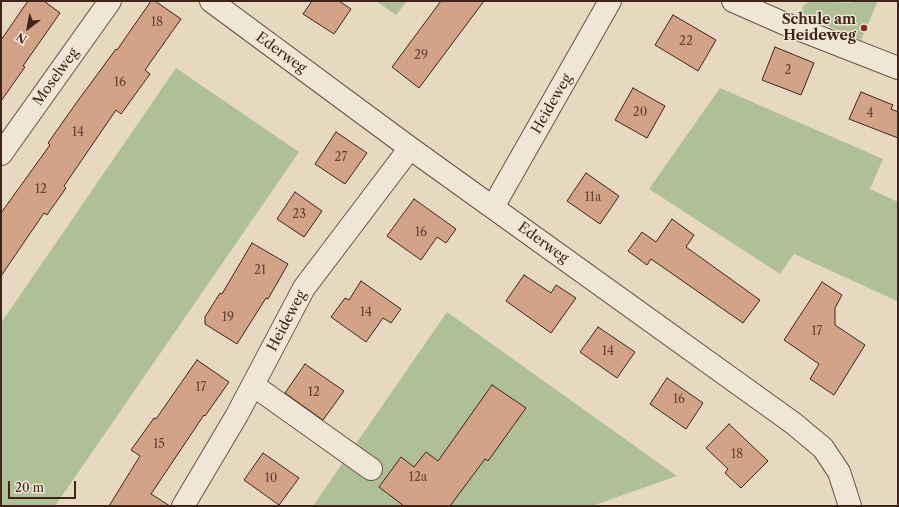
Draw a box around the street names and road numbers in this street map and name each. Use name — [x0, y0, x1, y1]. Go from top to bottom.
street label: Ederweg — [252, 29, 310, 77]
street label: Moselweg — [30, 45, 82, 109]
street label: Heideweg — [528, 71, 576, 137]
street label: Ederweg — [514, 219, 572, 267]
street label: Heideweg — [264, 288, 310, 354]

